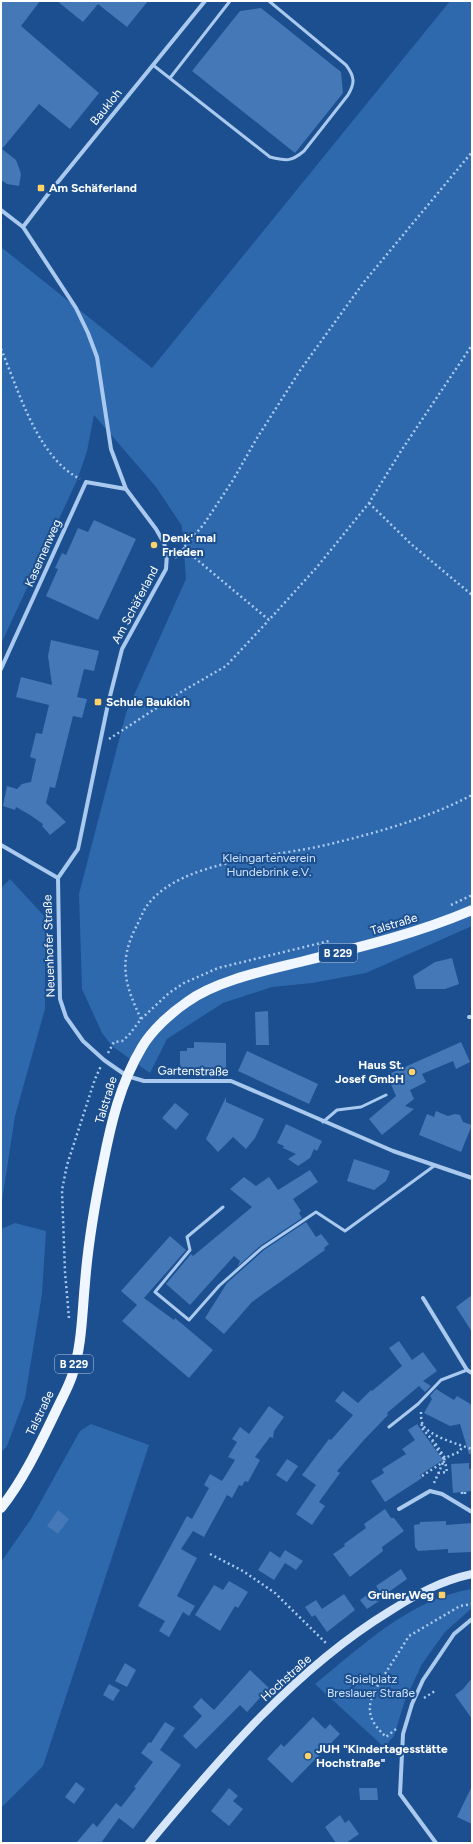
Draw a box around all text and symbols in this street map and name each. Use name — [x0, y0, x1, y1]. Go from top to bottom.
street label: Baukloh — [87, 86, 125, 128]
place label: Am Schäferland — [49, 181, 137, 195]
marker: Am Schäferland — [36, 183, 46, 193]
street label: Kasernenweg — [22, 517, 64, 589]
place label: Denk' mal Frieden — [162, 531, 216, 559]
marker: Denk' mal Frieden — [149, 540, 159, 550]
street label: Am Schäferland — [109, 564, 161, 646]
place label: Schule Baukloh — [106, 695, 190, 709]
marker: Schule Baukloh — [93, 697, 103, 707]
park label: Kleingartenverein Hundebrink e.V. — [222, 851, 316, 879]
street label: Neuenhofer Straße — [40, 894, 58, 998]
street label: Talstraße — [369, 910, 420, 938]
road number: B 229 — [319, 944, 357, 962]
place label: Haus St. Josef GmbH — [335, 1058, 404, 1086]
street label: Gartenstraße — [158, 1063, 229, 1079]
marker: Haus St. Josef GmbH — [407, 1067, 417, 1077]
street label: Talstraße — [92, 1074, 120, 1125]
road number: B 229 — [55, 1355, 93, 1373]
street label: Talstraße — [23, 1388, 57, 1438]
place label: Grüner Weg — [368, 1588, 434, 1602]
marker: Grüner Weg — [437, 1590, 447, 1600]
street label: Hochstraße — [258, 1651, 314, 1704]
park label: Spielplatz Breslauer Straße — [327, 1672, 415, 1700]
place label: JUH "Kindertagesstätte Hochstraße" — [316, 1742, 448, 1770]
marker: JUH "Kindertagesstätte Hochstraße" — [303, 1751, 313, 1761]

